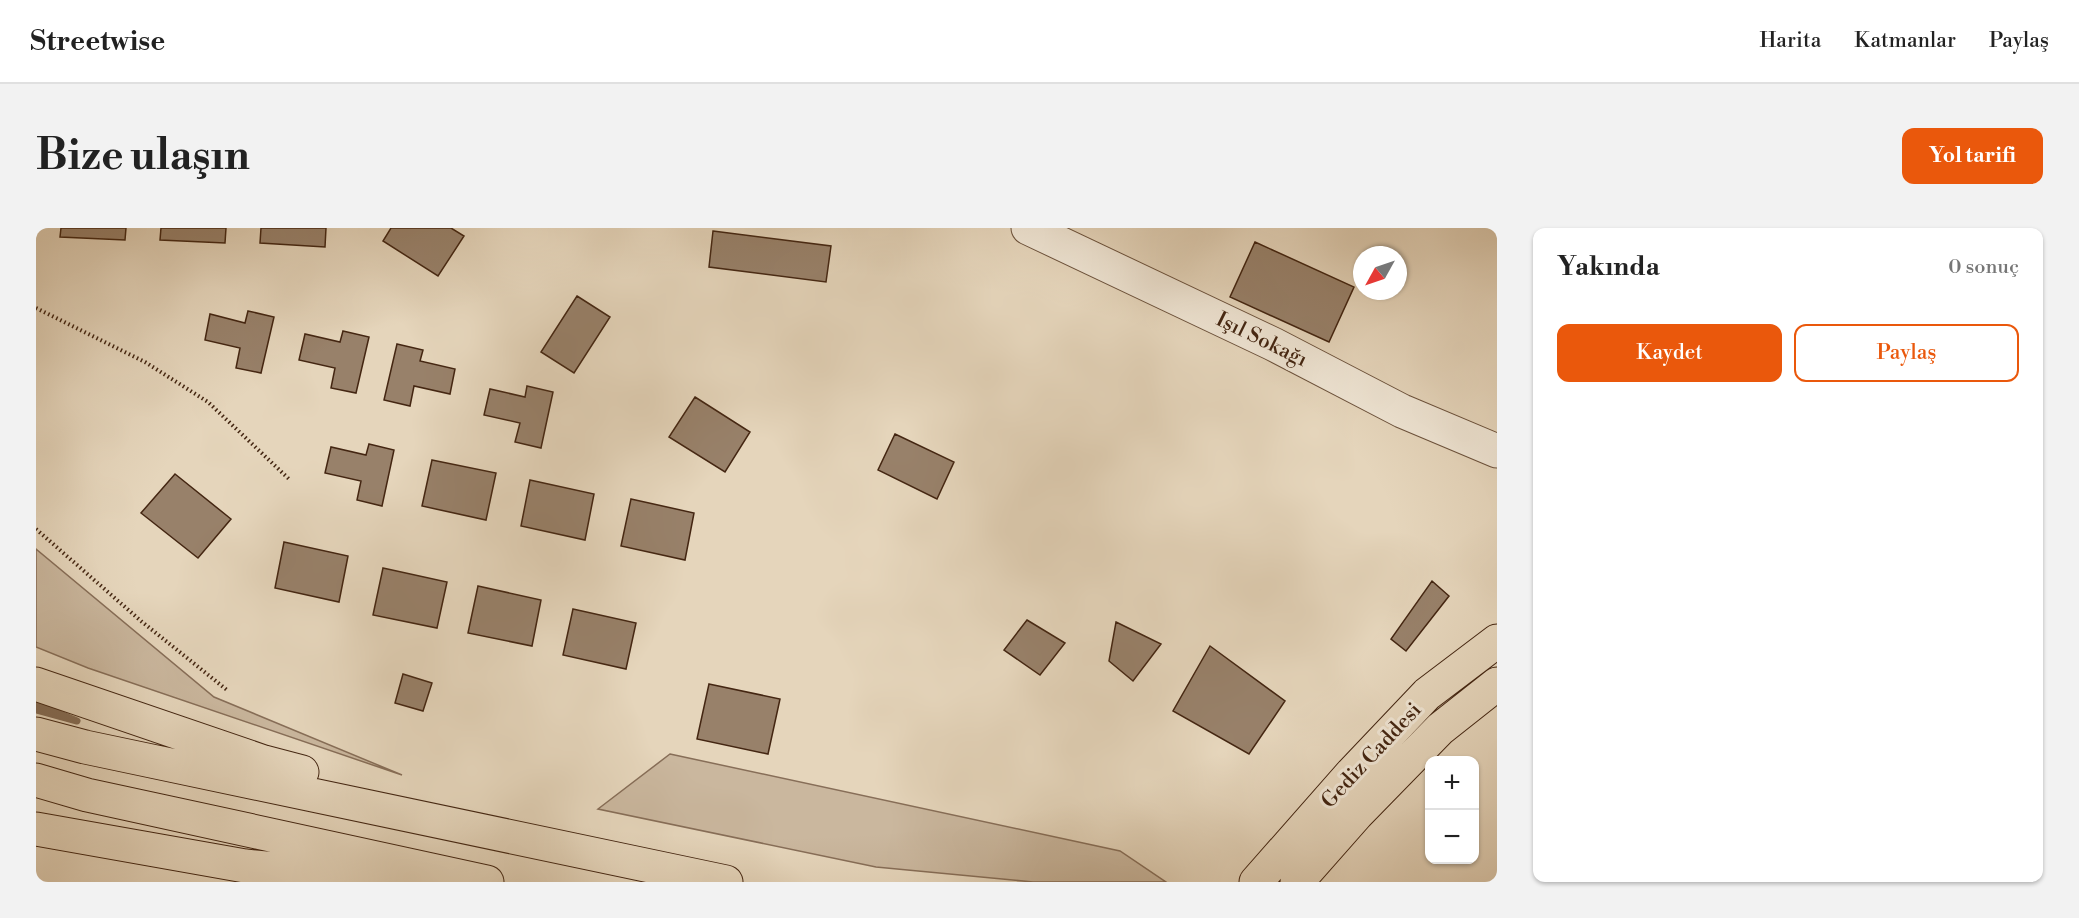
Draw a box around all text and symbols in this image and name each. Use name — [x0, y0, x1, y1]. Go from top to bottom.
text: Streetwise — [30, 24, 165, 59]
text: Harita — [1759, 28, 1821, 54]
text: Katmanlar — [1854, 28, 1956, 54]
text: Paylaş — [1989, 28, 2049, 54]
button: Yol tarifi — [1902, 128, 2043, 184]
text: Bize ulaşın — [36, 130, 250, 183]
north arrow — [1353, 246, 1407, 300]
text: Yakında — [1557, 251, 1660, 283]
text: 0 sonuç — [1948, 255, 2019, 280]
street label: Işıl Sokağı — [1212, 307, 1312, 373]
button: Kaydet — [1557, 324, 1782, 382]
button: Paylaş — [1794, 324, 2019, 382]
street label: Gediz Caddesi — [1316, 697, 1427, 814]
map controls — [1425, 756, 1479, 864]
button: + — [1425, 756, 1479, 810]
button: − — [1425, 810, 1479, 864]

